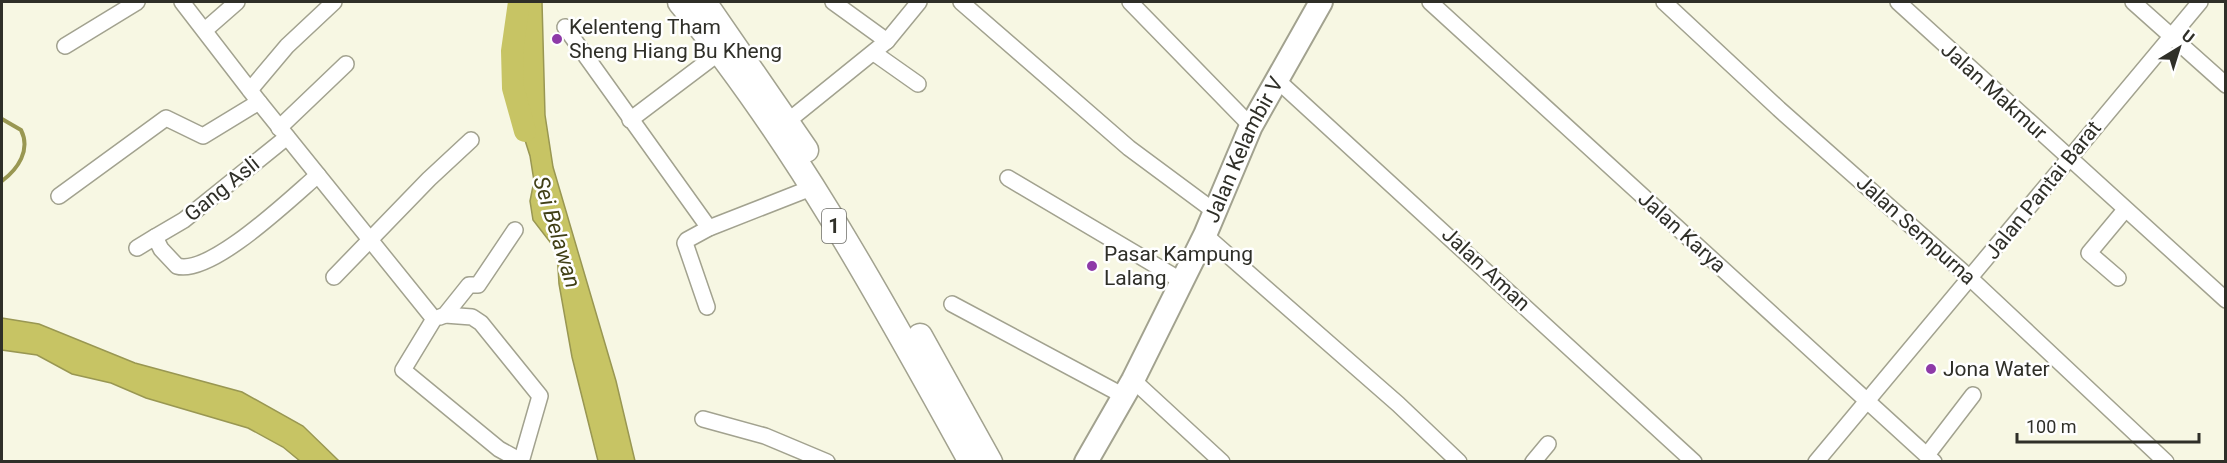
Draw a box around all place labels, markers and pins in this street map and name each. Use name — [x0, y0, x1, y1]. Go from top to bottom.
place label: Kelenteng Tham Sheng Hiang Bu Kheng — [569, 15, 782, 63]
marker: Kelenteng Tham Sheng Hiang Bu Kheng — [550, 32, 564, 46]
place label: Pasar Kampung Lalang — [1104, 242, 1253, 290]
marker: Pasar Kampung Lalang — [1085, 259, 1099, 273]
place label: Jona Water — [1943, 357, 2050, 381]
marker: Jona Water — [1924, 362, 1938, 376]

